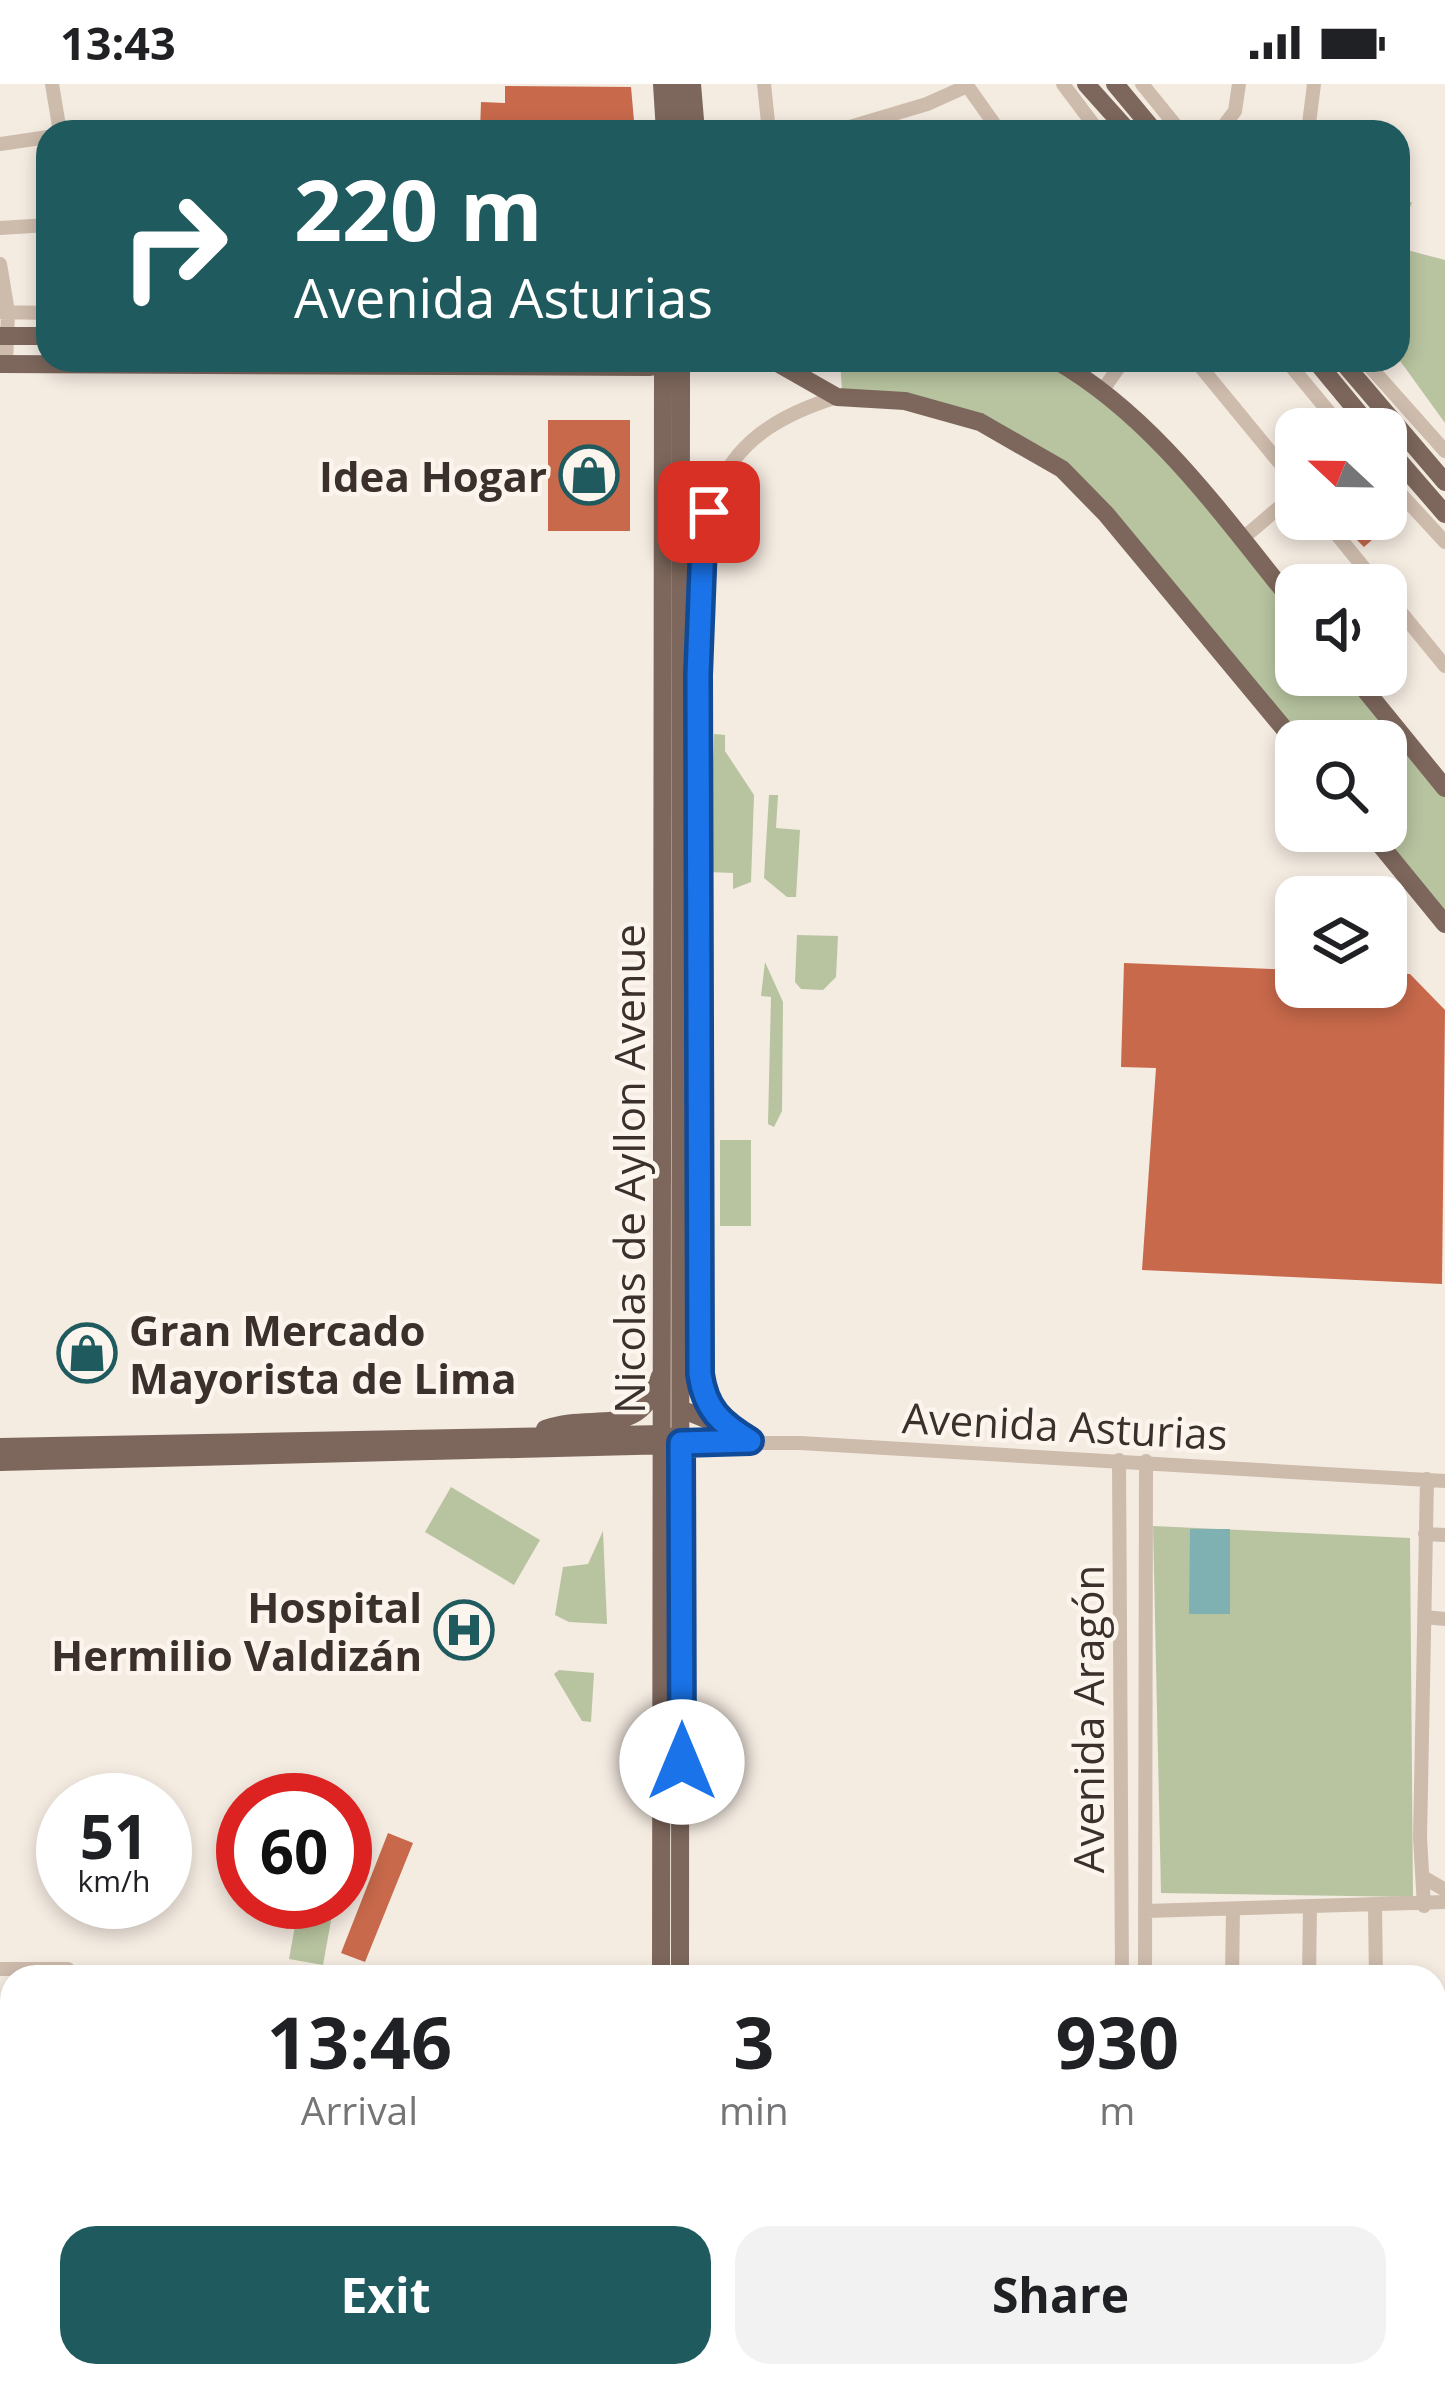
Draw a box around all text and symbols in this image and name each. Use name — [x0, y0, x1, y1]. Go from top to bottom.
text: 13:43 — [60, 12, 176, 73]
text: 220 m — [294, 151, 542, 266]
icon: right — [96, 168, 252, 324]
text: Avenida Asturias — [294, 260, 713, 334]
north arrow — [1275, 408, 1407, 540]
map controls — [1275, 408, 1407, 1008]
shop icon: Idea Hogar — [558, 444, 620, 506]
place label: Idea Hogar — [319, 447, 547, 504]
pin — [658, 461, 760, 563]
icon: arrive — [676, 479, 742, 545]
button: sound — [1275, 564, 1407, 696]
button: search — [1275, 720, 1407, 852]
button: layers — [1275, 876, 1407, 1008]
street label: Nicolas de Ayllon Avenue — [600, 924, 657, 1414]
place label: Gran Mercado Mayorista de Lima — [129, 1301, 517, 1406]
shop icon: Gran Mercado Mayorista de Lima — [56, 1322, 118, 1384]
street label: Avenida Asturias — [901, 1388, 1229, 1462]
street label: Avenida Aragón — [1059, 1565, 1116, 1873]
place label: Hospital Hermilio Valdizán — [51, 1578, 422, 1683]
hospital icon: Hospital Hermilio Valdizán — [433, 1599, 495, 1661]
position arrow — [619, 1699, 745, 1825]
speed limit sign: 60 — [216, 1773, 372, 1929]
text: 51 — [80, 1795, 148, 1877]
text: km/h — [78, 1860, 150, 1901]
text: 13:46 — [267, 1992, 452, 2090]
text: 3 — [733, 1992, 774, 2090]
text: 930 — [1056, 1992, 1179, 2090]
text: Arrival — [301, 2083, 418, 2136]
text: min — [719, 2083, 789, 2136]
text: m — [1099, 2083, 1135, 2136]
button: Exit — [60, 2226, 711, 2364]
button: Share — [735, 2226, 1386, 2364]

